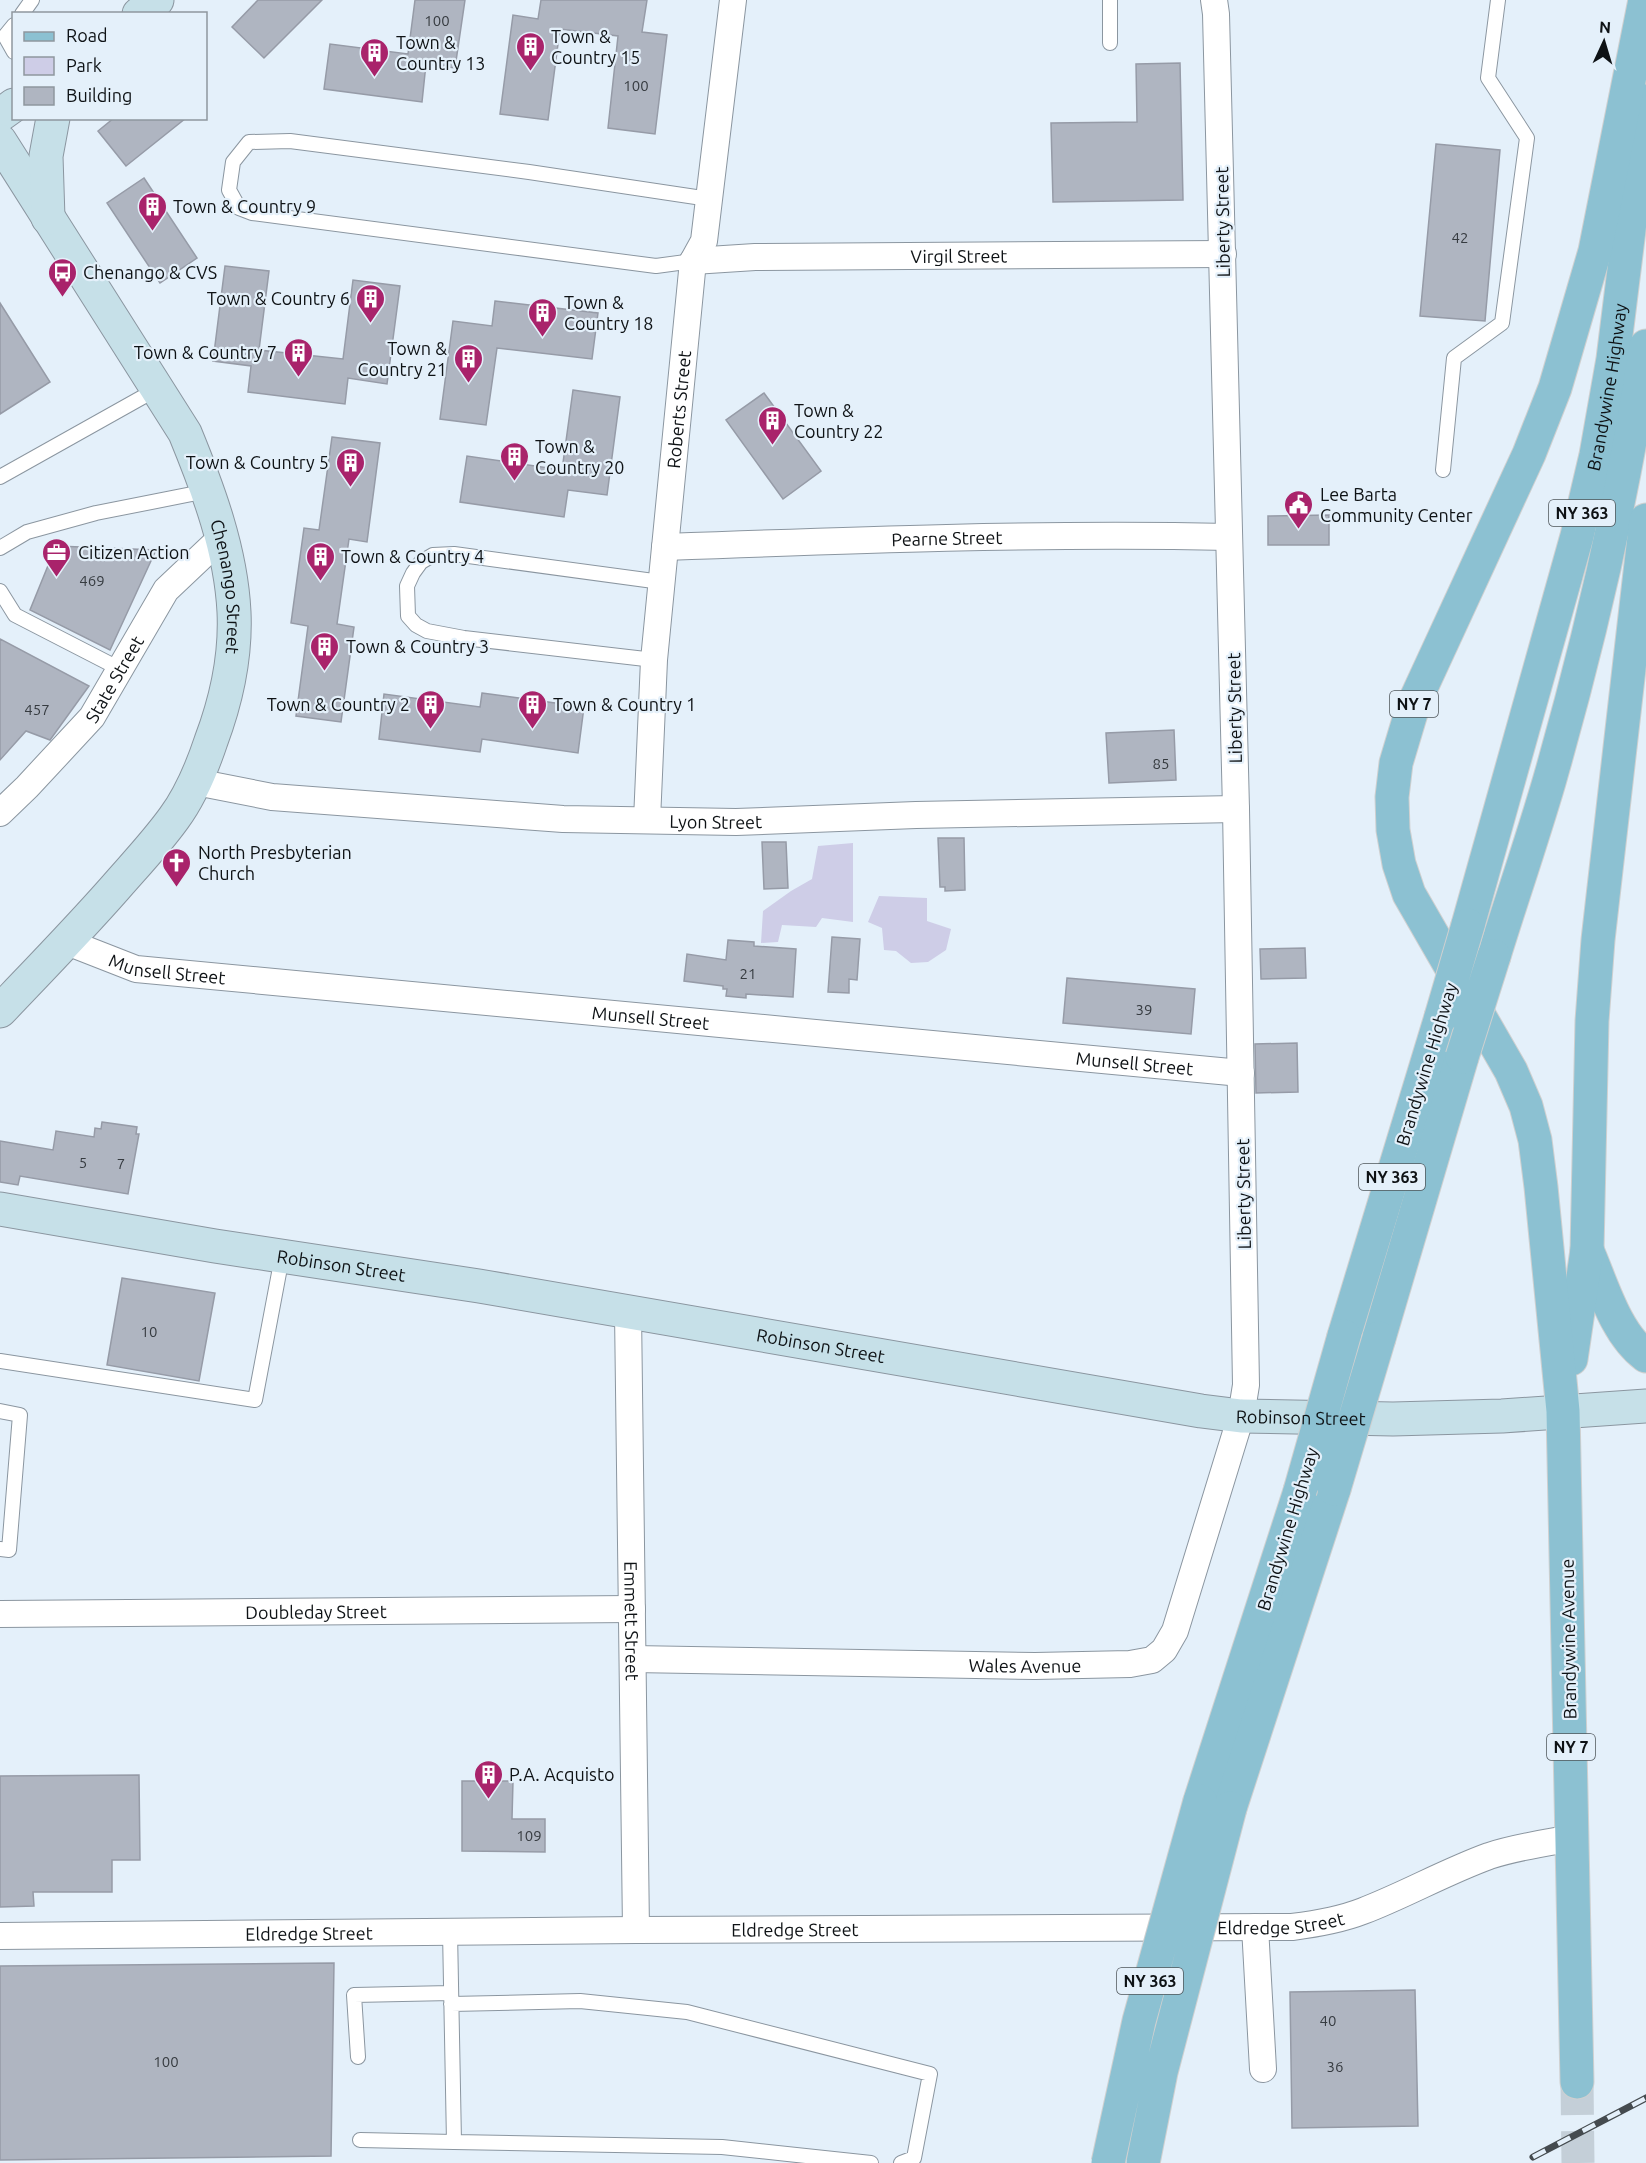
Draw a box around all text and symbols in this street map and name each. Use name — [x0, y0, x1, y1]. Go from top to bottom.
legend — [12, 12, 207, 120]
house number: 100 — [424, 12, 450, 29]
north arrow — [1574, 12, 1634, 72]
text: N — [1598, 18, 1612, 36]
text: Road — [66, 25, 108, 45]
place label: Town & Country 15 — [551, 26, 641, 67]
building icon: Town & Country 15 — [514, 30, 546, 72]
place label: Town & Country 13 — [396, 32, 486, 73]
building icon: Town & Country 13 — [359, 36, 391, 78]
text: Park — [66, 55, 102, 75]
house number: 100 — [623, 77, 649, 94]
text: Building — [66, 85, 132, 105]
street label: Liberty Street — [1211, 166, 1233, 278]
building icon: Town & Country 9 — [136, 190, 168, 232]
place label: Town & Country 9 — [173, 196, 316, 216]
house number: 42 — [1452, 229, 1468, 246]
street label: Virgil Street — [910, 245, 1007, 266]
bus stop icon: Chenango & CVS — [46, 256, 78, 298]
place label: Chenango & CVS — [83, 262, 217, 282]
building icon: Town & Country 6 — [355, 282, 387, 324]
place label: Town & Country 6 — [207, 288, 350, 308]
place label: Town & Country 18 — [564, 292, 654, 333]
building icon: Town & Country 18 — [527, 296, 559, 338]
street label: Brandywine Highway — [1583, 302, 1630, 473]
building icon: Town & Country 7 — [282, 336, 314, 378]
place label: Town & Country 21 — [358, 338, 447, 379]
place label: Town & Country 7 — [134, 342, 277, 362]
building icon: Town & Country 21 — [452, 342, 484, 384]
street label: Roberts Street — [663, 349, 694, 469]
place label: Town & Country 22 — [794, 400, 884, 441]
building icon: Town & Country 22 — [757, 404, 789, 446]
place label: Town & Country 20 — [535, 436, 625, 477]
building icon: Town & Country 20 — [498, 440, 530, 482]
building icon: Town & Country 5 — [334, 446, 366, 488]
place label: Town & Country 5 — [186, 452, 329, 472]
place label: Lee Barta Community Center — [1320, 484, 1473, 525]
public building icon: Lee Barta Community Center — [1283, 488, 1315, 530]
road number: NY 363 — [1549, 500, 1615, 526]
street label: Chenango Street — [207, 517, 244, 655]
street label: Pearne Street — [891, 527, 1003, 549]
office icon: Citizen Action — [41, 536, 73, 578]
building icon: Town & Country 4 — [304, 540, 336, 582]
place label: Citizen Action — [78, 542, 190, 562]
place label: Town & Country 4 — [341, 546, 484, 566]
house number: 469 — [79, 572, 105, 589]
building icon: Town & Country 3 — [309, 630, 341, 672]
street label: State Street — [81, 632, 147, 726]
place label: Town & Country 3 — [346, 636, 489, 656]
street label: Liberty Street — [1223, 652, 1245, 764]
building icon: Town & Country 2 — [415, 688, 447, 730]
building icon: Town & Country 1 — [516, 688, 548, 730]
road number: NY 7 — [1390, 691, 1438, 717]
place label: Town & Country 2 — [267, 694, 410, 714]
place label: Town & Country 1 — [553, 694, 696, 714]
house number: 457 — [24, 701, 50, 718]
house number: 85 — [1153, 755, 1169, 772]
street label: Lyon Street — [669, 811, 762, 832]
place label: North Presbyterian Church — [198, 842, 352, 883]
church icon: North Presbyterian Church — [161, 846, 193, 888]
street label: Munsell Street — [106, 949, 226, 987]
house number: 21 — [740, 965, 756, 982]
street label: Brandywine Highway — [1392, 980, 1460, 1148]
house number: 39 — [1136, 1001, 1152, 1018]
street label: Munsell Street — [591, 1002, 710, 1033]
street label: Munsell Street — [1075, 1048, 1194, 1078]
street label: Liberty Street — [1232, 1138, 1254, 1250]
house number: 5 — [79, 1154, 87, 1171]
house number: 7 — [117, 1155, 125, 1172]
road number: NY 363 — [1359, 1164, 1425, 1190]
street label: Robinson Street — [276, 1246, 407, 1285]
house number: 10 — [141, 1323, 157, 1340]
street label: Robinson Street — [755, 1324, 886, 1366]
street label: Robinson Street — [1236, 1406, 1366, 1428]
street label: Brandywine Highway — [1253, 1445, 1321, 1613]
street label: Brandywine Avenue — [1557, 1559, 1579, 1719]
street label: Emmett Street — [621, 1561, 643, 1681]
street label: Doubleday Street — [245, 1601, 387, 1622]
street label: Wales Avenue — [968, 1655, 1082, 1676]
road number: NY 7 — [1547, 1734, 1595, 1760]
building icon: P.A. Acquisto — [472, 1758, 504, 1800]
place label: P.A. Acquisto — [509, 1764, 614, 1784]
house number: 109 — [516, 1827, 542, 1844]
street label: Eldredge Street — [1217, 1908, 1346, 1937]
street label: Eldredge Street — [731, 1919, 859, 1940]
street label: Eldredge Street — [245, 1922, 373, 1944]
road number: NY 363 — [1117, 1968, 1183, 1994]
house number: 40 — [1320, 2012, 1336, 2029]
house number: 100 — [153, 2053, 179, 2070]
house number: 36 — [1327, 2058, 1343, 2075]

